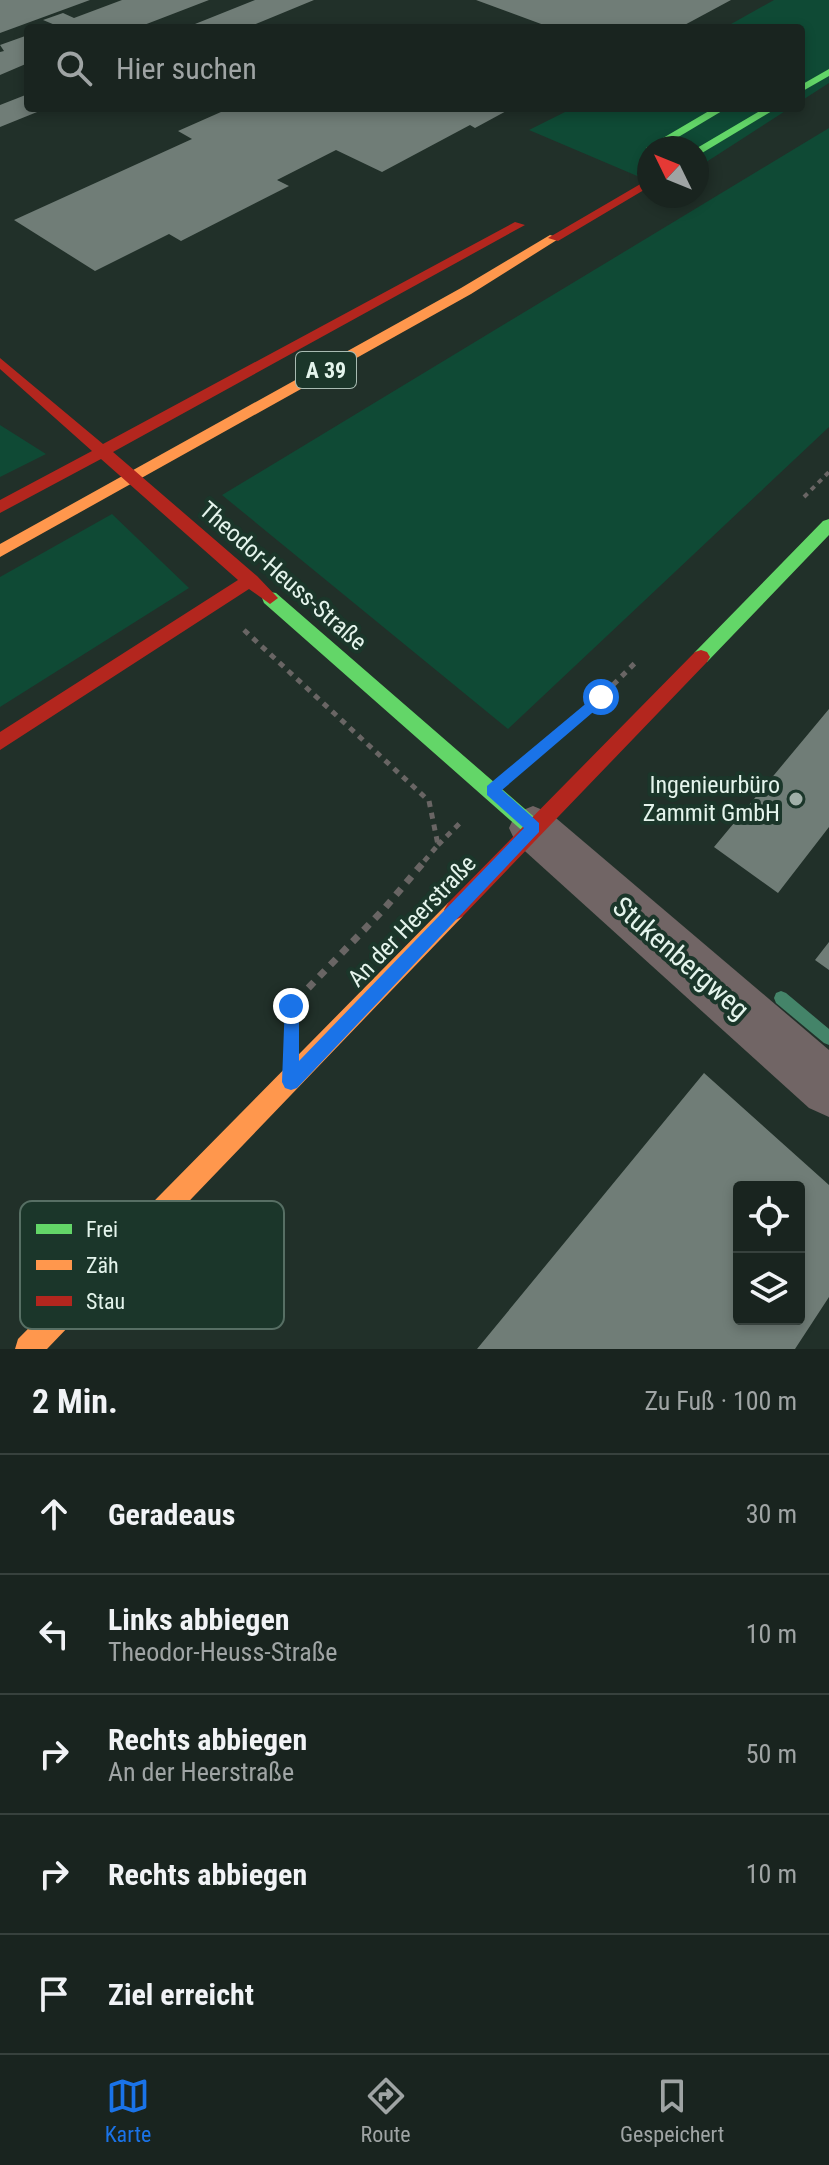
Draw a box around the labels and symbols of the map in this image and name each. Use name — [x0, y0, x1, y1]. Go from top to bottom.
north arrow — [637, 136, 709, 208]
road number: A 39 — [296, 352, 356, 388]
street label: Theodor-Heuss-Straße — [194, 496, 372, 656]
route start — [583, 679, 619, 715]
place label: Ingenieurbüro Zammit GmbH — [643, 771, 780, 827]
marker: Ingenieurbüro Zammit GmbH — [787, 790, 805, 808]
street label: An der Heerstraße — [342, 849, 482, 993]
street label: Stukenbergweg — [606, 890, 756, 1026]
route end — [273, 988, 309, 1024]
legend — [20, 1201, 284, 1329]
text: Frei — [86, 1217, 118, 1242]
text: Zäh — [86, 1253, 119, 1278]
text: Stau — [86, 1289, 125, 1314]

